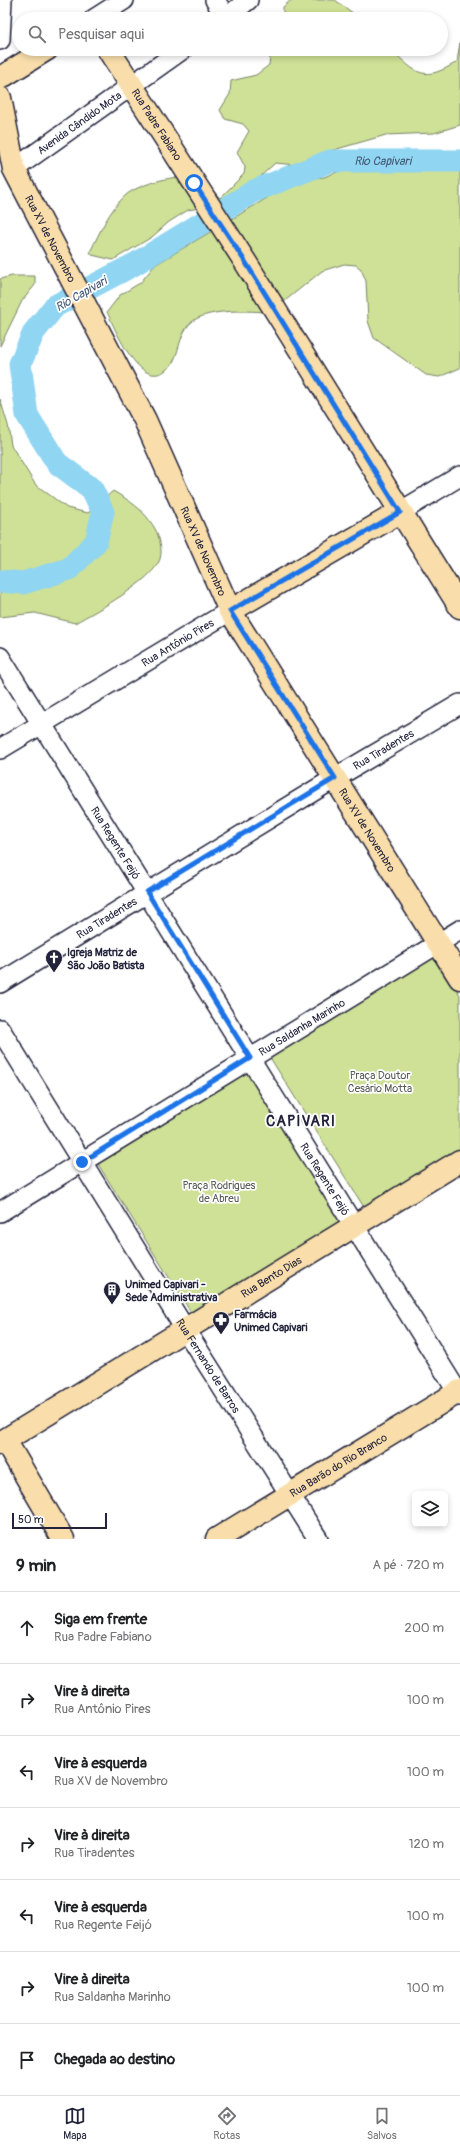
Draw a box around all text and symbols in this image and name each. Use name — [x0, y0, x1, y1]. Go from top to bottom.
search box — [12, 12, 448, 56]
icon: search — [26, 23, 48, 45]
text: Pesquisar aqui — [58, 25, 144, 44]
street label: Rua Padre Fabiano — [128, 87, 184, 163]
street label: Avenida Cândido Mota — [35, 89, 124, 157]
water label: Rio Capivari — [354, 154, 413, 169]
route start — [185, 174, 203, 192]
street label: Rua XV de Novembro — [22, 193, 78, 285]
water label: Rio Capivari — [53, 273, 111, 315]
street label: Rua XV de Novembro — [177, 505, 228, 598]
street label: Rua Antônio Pires — [139, 616, 216, 670]
street label: Rua Tiradentes — [351, 727, 416, 773]
street label: Rua XV de Novembro — [336, 786, 398, 875]
street label: Rua Regente Feijó — [88, 805, 143, 882]
street label: Rua Tiradentes — [74, 895, 139, 942]
place label: Igreja Matriz de São João Batista — [67, 946, 144, 972]
church icon: Igreja Matriz de São João Batista — [44, 948, 64, 973]
street label: Rua Saldanha Marinho — [257, 996, 348, 1059]
park label: Praça Doutor Cesário Motta — [348, 1069, 412, 1095]
district label: CAPIVARI — [266, 1112, 336, 1131]
street label: Rua Regente Feijó — [297, 1141, 352, 1218]
route end — [73, 1153, 91, 1171]
park label: Praça Rodrigues de Abreu — [182, 1179, 256, 1205]
street label: Rua Bento Dias — [239, 1254, 304, 1301]
place label: Unimed Capivari - Sede Administrativa — [125, 1278, 217, 1304]
building icon: Unimed Capivari - Sede Administrativa — [102, 1280, 122, 1305]
place label: Farmácia Unimed Capivari — [234, 1308, 308, 1334]
pharmacy icon: Farmácia Unimed Capivari — [211, 1310, 231, 1335]
street label: Rua Fernando de Barros — [173, 1317, 243, 1416]
street label: Rua Barão do Rio Branco — [288, 1431, 390, 1500]
map controls — [412, 1491, 448, 1527]
button: layers — [412, 1491, 448, 1527]
scale bar — [12, 1511, 107, 1530]
text: 50 m — [18, 1513, 44, 1526]
text: 9 min — [16, 1555, 56, 1576]
text: A pé · 720 m — [372, 1557, 444, 1573]
text: Siga em frente — [54, 1610, 147, 1629]
icon: ahead — [16, 1617, 38, 1639]
text: 200 m — [405, 1620, 444, 1636]
text: Rua Padre Fabiano — [54, 1629, 152, 1645]
text: Vire à direita — [54, 1682, 130, 1701]
icon: right — [16, 1689, 38, 1711]
text: 100 m — [407, 1692, 444, 1708]
text: Rua Antônio Pires — [54, 1701, 151, 1717]
text: Vire à esquerda — [54, 1754, 147, 1773]
icon: left — [16, 1761, 38, 1783]
text: 100 m — [407, 1764, 444, 1780]
text: Rua XV de Novembro — [54, 1773, 168, 1789]
text: Vire à direita — [54, 1826, 130, 1845]
icon: right — [16, 1833, 38, 1855]
text: 120 m — [408, 1836, 444, 1852]
text: Rua Tiradentes — [54, 1845, 134, 1861]
text: Vire à esquerda — [54, 1898, 147, 1917]
icon: left — [16, 1905, 38, 1927]
text: 100 m — [407, 1908, 444, 1924]
text: Rua Regente Feijó — [54, 1917, 152, 1933]
text: Vire à direita — [54, 1970, 130, 1989]
icon: right — [16, 1977, 38, 1999]
text: 100 m — [407, 1980, 444, 1996]
text: Rua Saldanha Marinho — [54, 1989, 171, 2005]
icon: arrive — [16, 2049, 38, 2071]
text: Chegada ao destino — [54, 2050, 175, 2069]
tab: Mapa — [63, 2105, 87, 2142]
tab: Rotas — [213, 2105, 240, 2142]
tab: Salvos — [367, 2105, 397, 2142]

